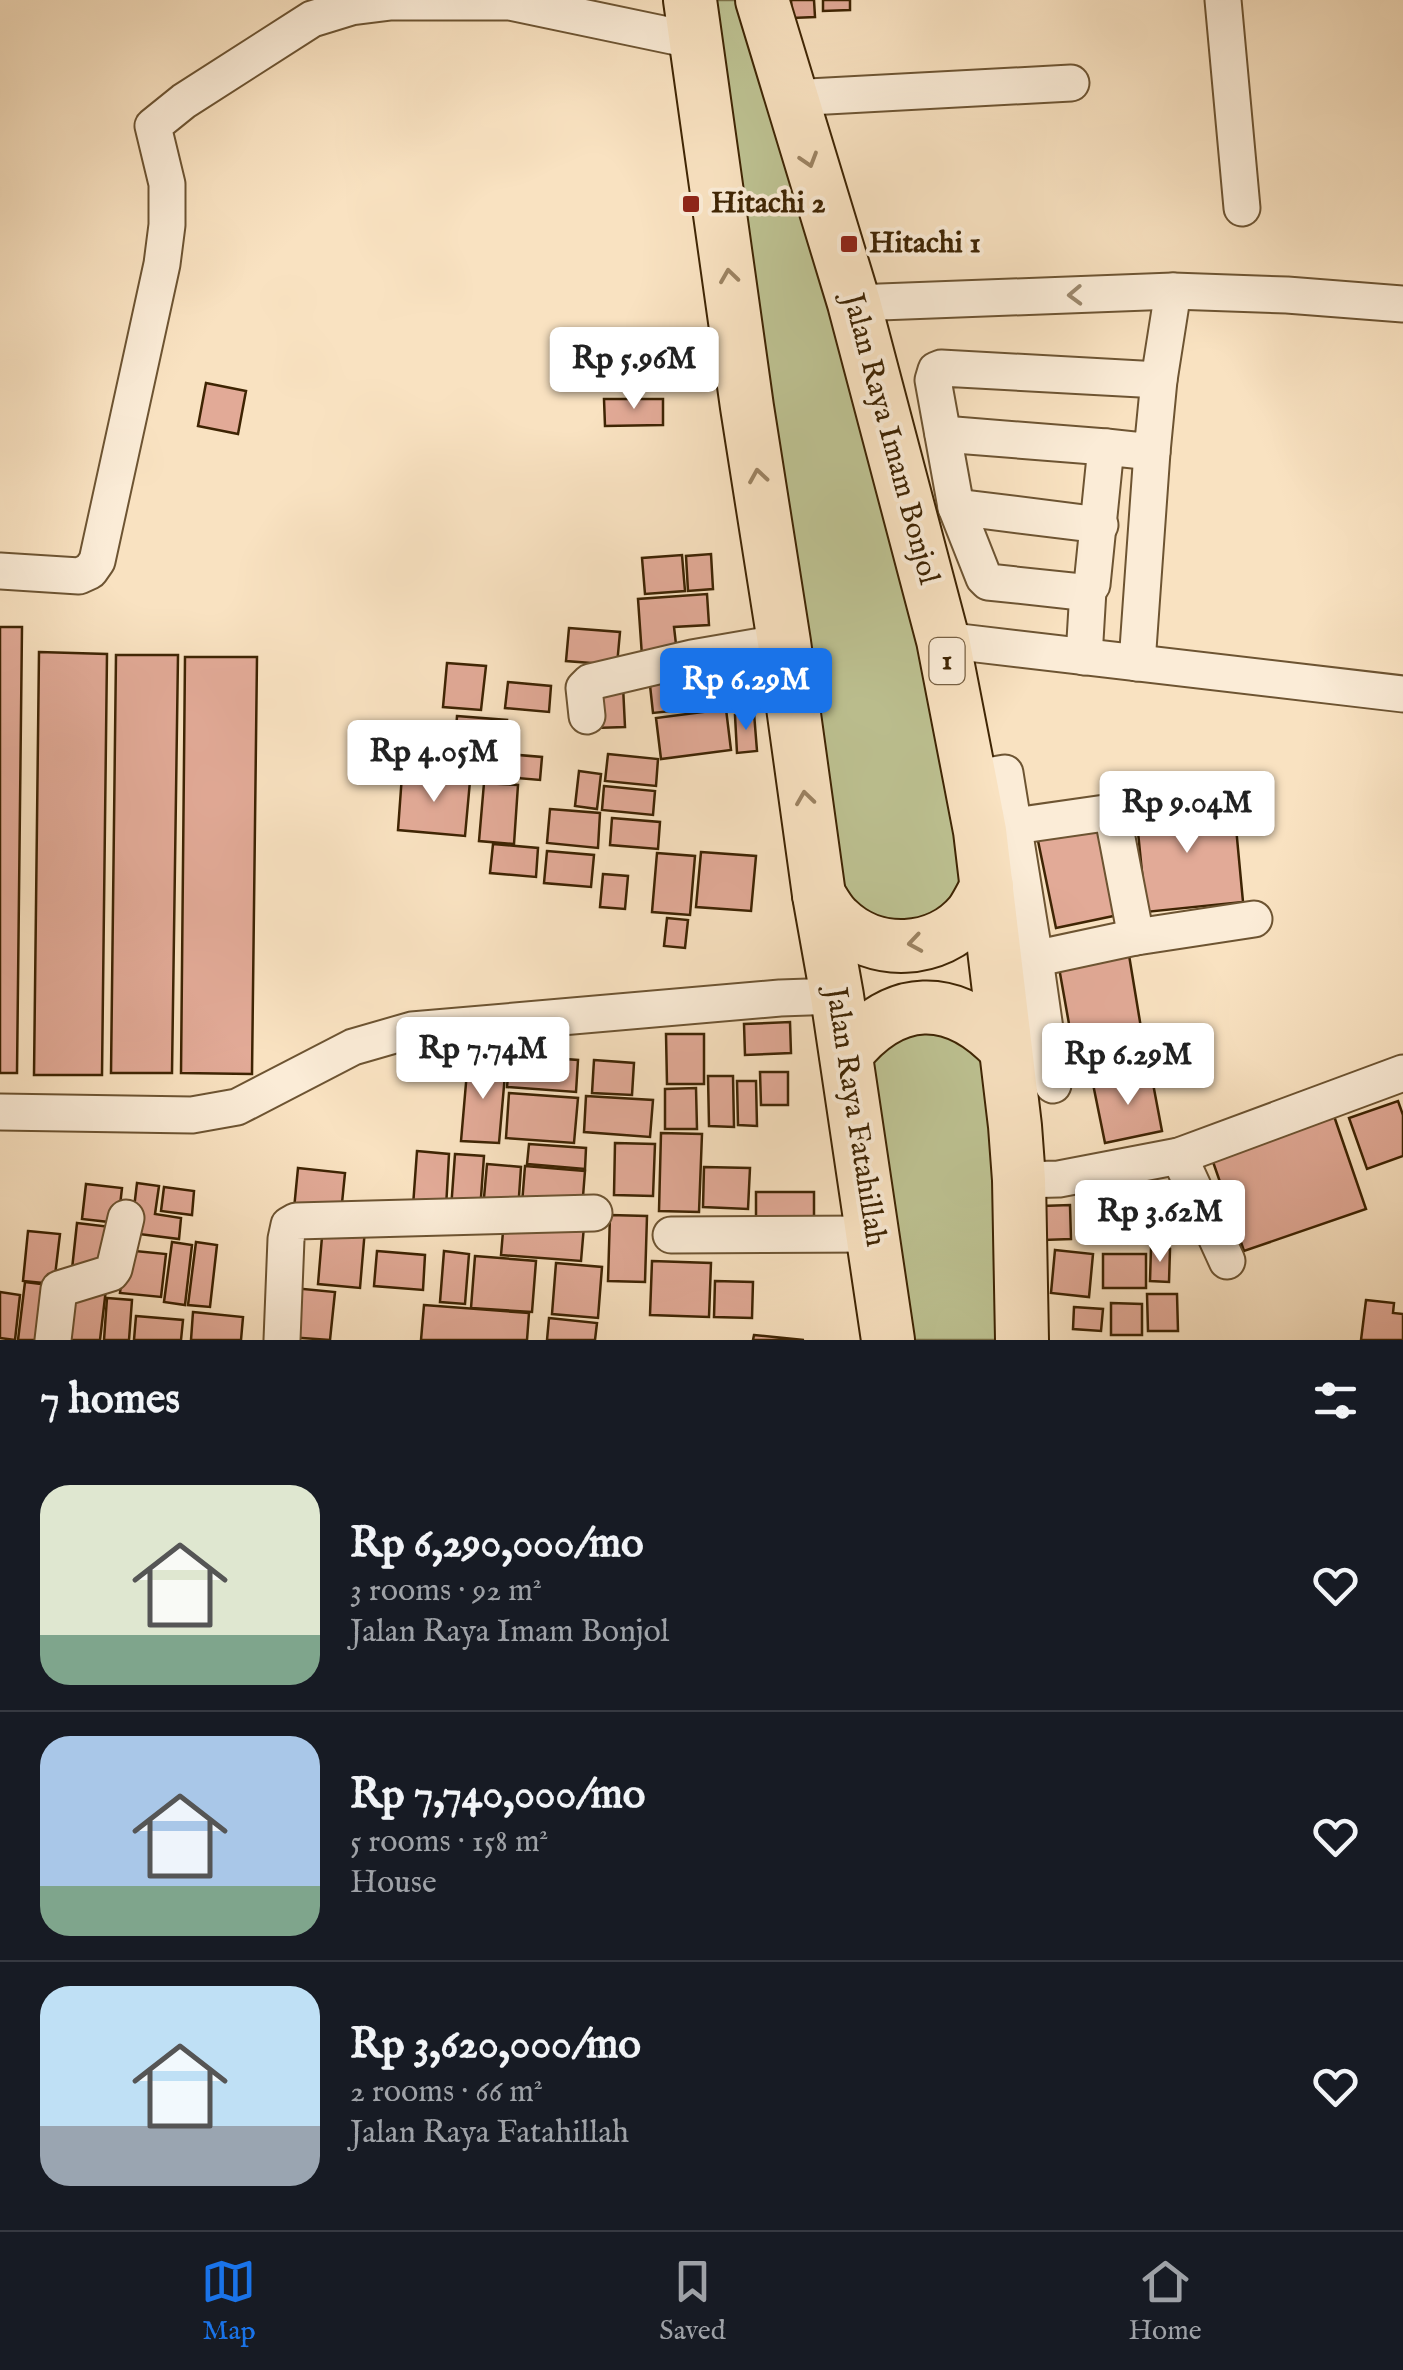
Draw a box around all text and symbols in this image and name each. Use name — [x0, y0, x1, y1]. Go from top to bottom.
one-way arrow — [798, 151, 818, 168]
place label: Hitachi 2 — [711, 185, 825, 223]
marker: Hitachi 2 — [680, 193, 702, 215]
place label: Hitachi 1 — [869, 225, 981, 263]
marker: Hitachi 1 — [838, 233, 860, 255]
one-way arrow — [719, 267, 740, 284]
one-way arrow — [1067, 284, 1083, 305]
street label: Jalan Raya Imam Bonjol — [832, 287, 947, 589]
pin: Rp 5.96M — [531, 327, 737, 412]
text: Rp 5.96M — [572, 339, 696, 380]
one-way arrow — [748, 468, 769, 485]
road number: 1 — [930, 638, 964, 684]
pin: Rp 6.29M — [643, 648, 849, 733]
text: Rp 6.29M — [682, 660, 810, 701]
pin: Rp 4.05M — [331, 720, 537, 805]
text: Rp 4.05M — [369, 732, 499, 773]
pin: Rp 9.04M — [1084, 771, 1290, 856]
text: Rp 9.04M — [1122, 783, 1252, 824]
one-way arrow — [796, 790, 817, 806]
one-way arrow — [906, 932, 923, 953]
street label: Jalan Raya Fatahillah — [815, 982, 894, 1249]
pin: Rp 7.74M — [380, 1017, 586, 1102]
pin: Rp 6.29M — [1025, 1023, 1231, 1108]
text: Rp 7.74M — [418, 1029, 548, 1070]
text: Rp 6.29M — [1064, 1035, 1192, 1076]
pin: Rp 3.62M — [1057, 1180, 1263, 1265]
text: Rp 3.62M — [1097, 1192, 1223, 1233]
icon: filters — [1308, 1373, 1363, 1428]
text: 7 homes — [40, 1374, 180, 1427]
text: Rp 6,290,000/mo — [350, 1518, 644, 1571]
icon: home — [120, 1525, 240, 1645]
icon: heart — [1308, 1558, 1363, 1613]
text: 3 rooms · 92 m² — [350, 1571, 542, 1612]
text: Jalan Raya Imam Bonjol — [350, 1612, 669, 1653]
text: Rp 7,740,000/mo — [350, 1769, 645, 1822]
icon: home — [120, 1776, 240, 1896]
icon: heart — [1308, 1809, 1363, 1864]
text: 5 rooms · 158 m² — [350, 1822, 549, 1863]
text: House — [350, 1863, 437, 1904]
text: Rp 3,620,000/mo — [350, 2019, 641, 2072]
icon: home — [120, 2026, 240, 2146]
icon: heart — [1308, 2059, 1363, 2114]
text: 2 rooms · 66 m² — [350, 2072, 543, 2113]
text: Jalan Raya Fatahillah — [350, 2113, 629, 2154]
tab: Map — [201, 2254, 256, 2349]
tab: Saved — [659, 2254, 726, 2349]
tab: Home — [1128, 2254, 1202, 2349]

